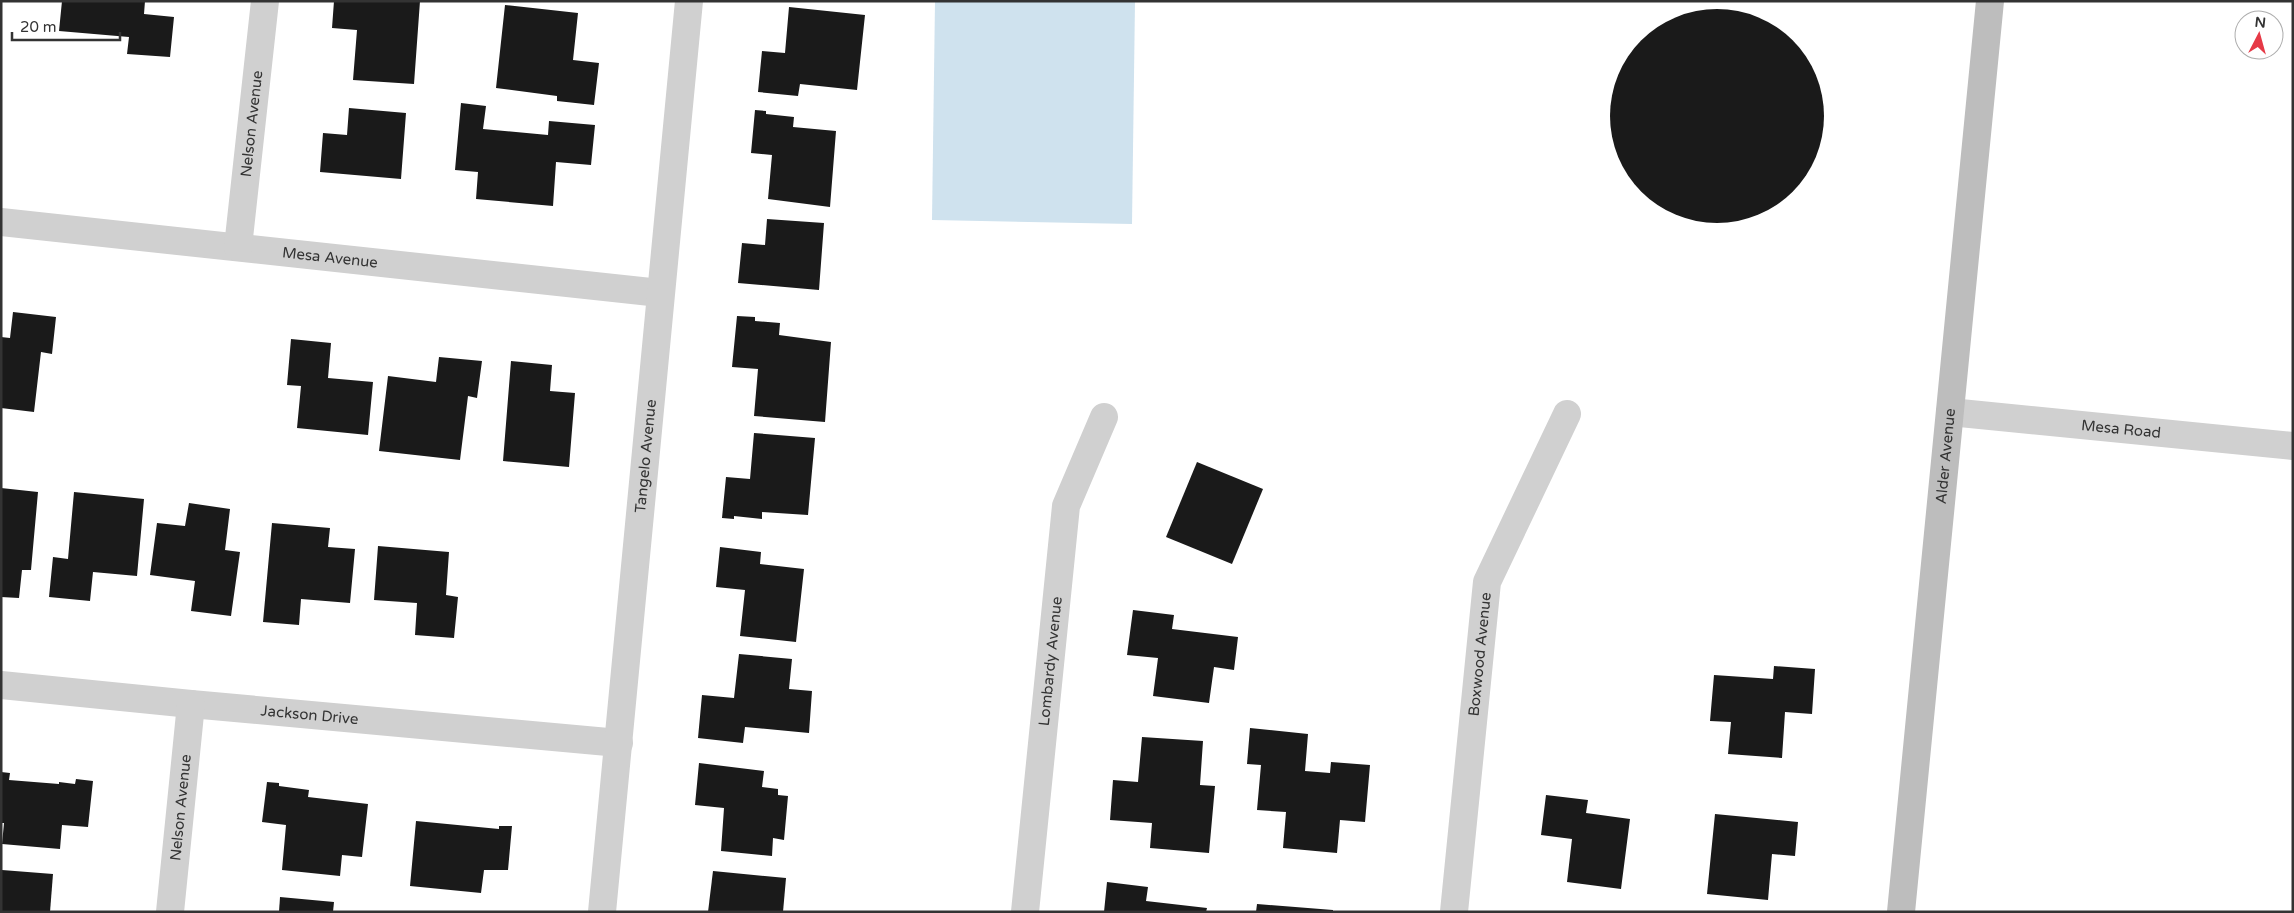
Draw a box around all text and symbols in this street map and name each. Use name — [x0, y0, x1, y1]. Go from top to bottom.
scale bar — [12, 10, 120, 42]
north arrow — [2234, 10, 2284, 60]
text: N — [2254, 14, 2267, 32]
text: 20 m — [20, 18, 57, 36]
street label: Nelson Avenue — [237, 69, 266, 178]
street label: Mesa Avenue — [281, 243, 379, 272]
street label: Tangelo Avenue — [631, 398, 660, 514]
street label: Alder Avenue — [1932, 407, 1959, 505]
street label: Mesa Road — [2080, 416, 2162, 442]
street label: Boxwood Avenue — [1465, 591, 1495, 717]
street label: Lombardy Avenue — [1035, 596, 1066, 727]
street label: Jackson Drive — [260, 701, 359, 728]
street label: Nelson Avenue — [166, 753, 195, 862]

